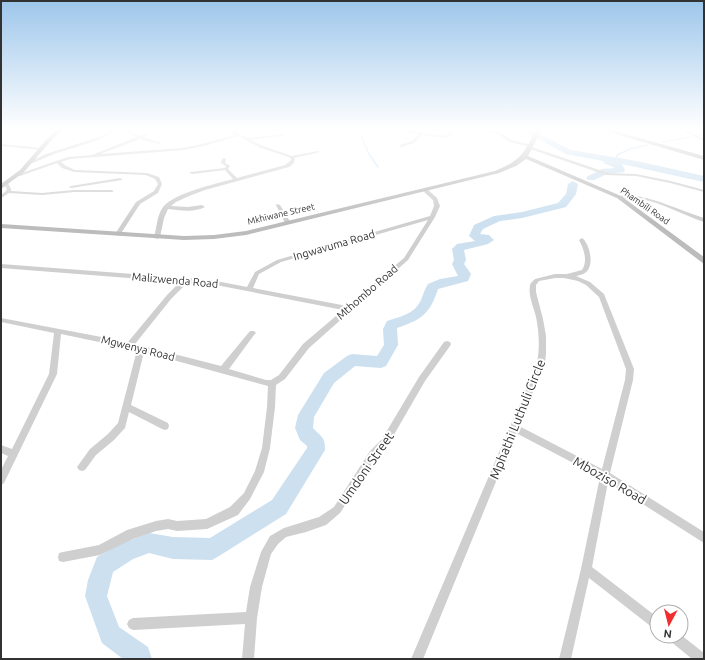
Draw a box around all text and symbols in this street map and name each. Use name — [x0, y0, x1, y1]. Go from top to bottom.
street label: Phambili Road — [618, 185, 672, 227]
street label: Mkhiwane Street — [246, 201, 316, 227]
street label: Ingwavuma Road — [292, 228, 376, 262]
street label: Mthombo Road — [334, 262, 400, 322]
street label: Malizwenda Road — [131, 270, 219, 290]
street label: Mgwenya Road — [100, 333, 176, 363]
street label: Mphathi Luthuli Circle — [487, 357, 547, 481]
street label: Umdoni Street — [336, 429, 396, 507]
street label: Mboziso Road — [571, 454, 649, 506]
north arrow — [649, 604, 689, 644]
text: N — [663, 627, 673, 640]

